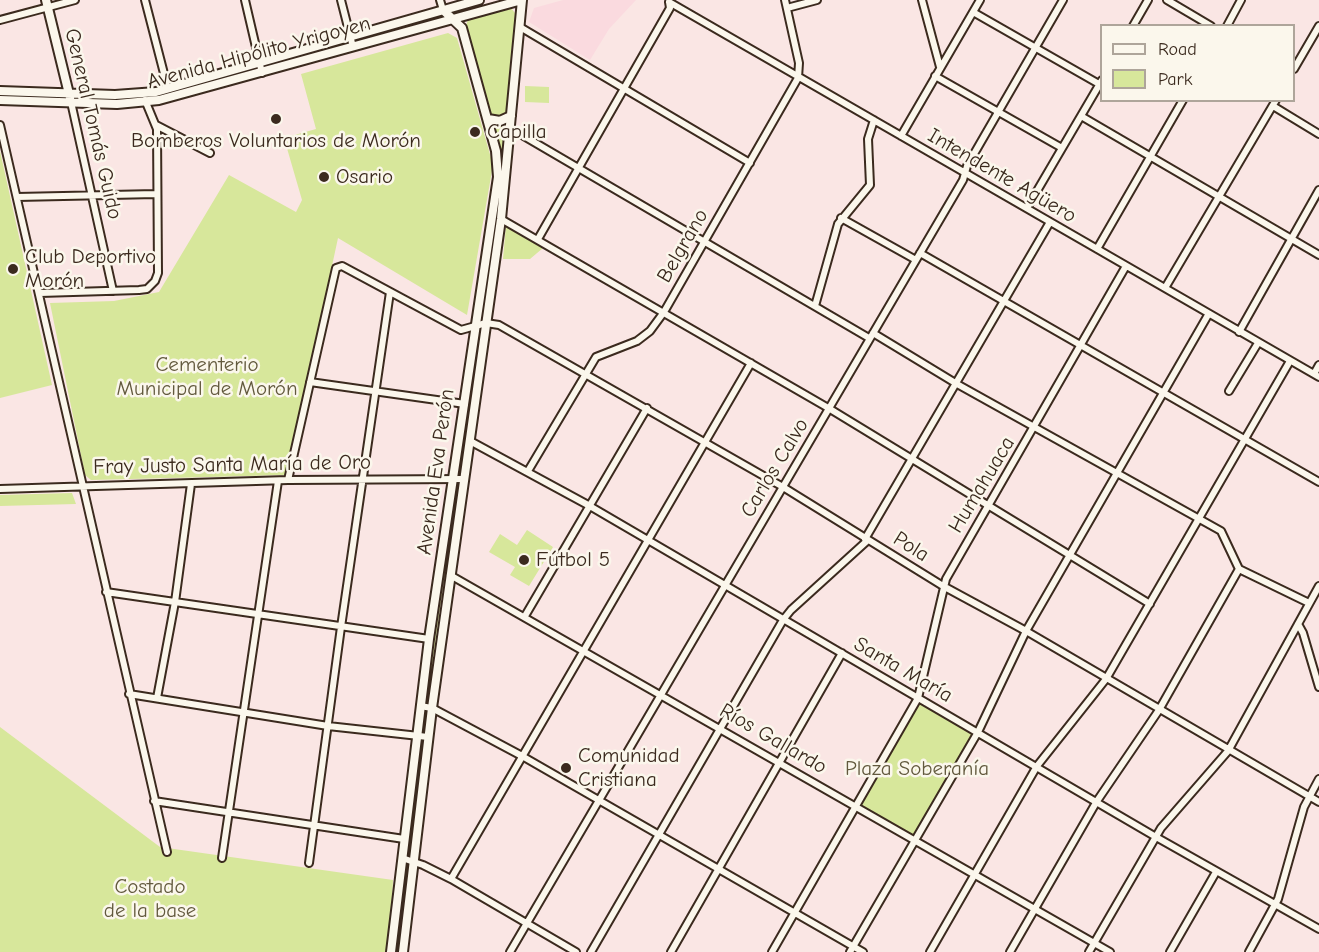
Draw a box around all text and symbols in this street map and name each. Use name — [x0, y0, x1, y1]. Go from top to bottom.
street label: Avenida Hipólito Yrigoyen — [144, 11, 374, 95]
legend — [1100, 24, 1295, 102]
street label: General Tomás Guido — [59, 26, 127, 222]
text: Road — [1158, 39, 1197, 60]
text: Park — [1158, 69, 1192, 90]
marker: Bomberos Voluntarios de Morón — [269, 112, 283, 126]
place label: Capilla — [487, 119, 547, 145]
street label: Intendente Agüero — [923, 123, 1081, 229]
marker: Capilla — [468, 125, 482, 139]
place label: Bomberos Voluntarios de Morón — [131, 128, 421, 154]
place label: Osario — [336, 164, 393, 190]
marker: Osario — [317, 170, 331, 184]
street label: Belgrano — [652, 205, 714, 287]
place label: Club Deportivo Morón — [25, 244, 156, 294]
marker: Club Deportivo Morón — [6, 262, 20, 276]
park label: Cementerio Municipal de Morón — [117, 352, 297, 402]
street label: Avenida Eva Perón — [412, 387, 460, 557]
street label: Carlos Calvo — [736, 414, 814, 522]
street label: Humahuaca — [943, 432, 1021, 538]
street label: Fray Justo Santa María de Oro — [93, 450, 371, 480]
street label: Pola — [888, 526, 934, 568]
place label: Fútbol 5 — [536, 547, 610, 573]
marker: Fútbol 5 — [517, 553, 531, 567]
street label: Santa María — [849, 632, 957, 708]
street label: Ríos Gallardo — [715, 698, 831, 780]
place label: Comunidad Cristiana — [578, 743, 680, 793]
park label: Plaza Soberanía — [845, 756, 989, 782]
marker: Comunidad Cristiana — [559, 761, 573, 775]
park label: Costado de la base — [104, 874, 196, 924]

